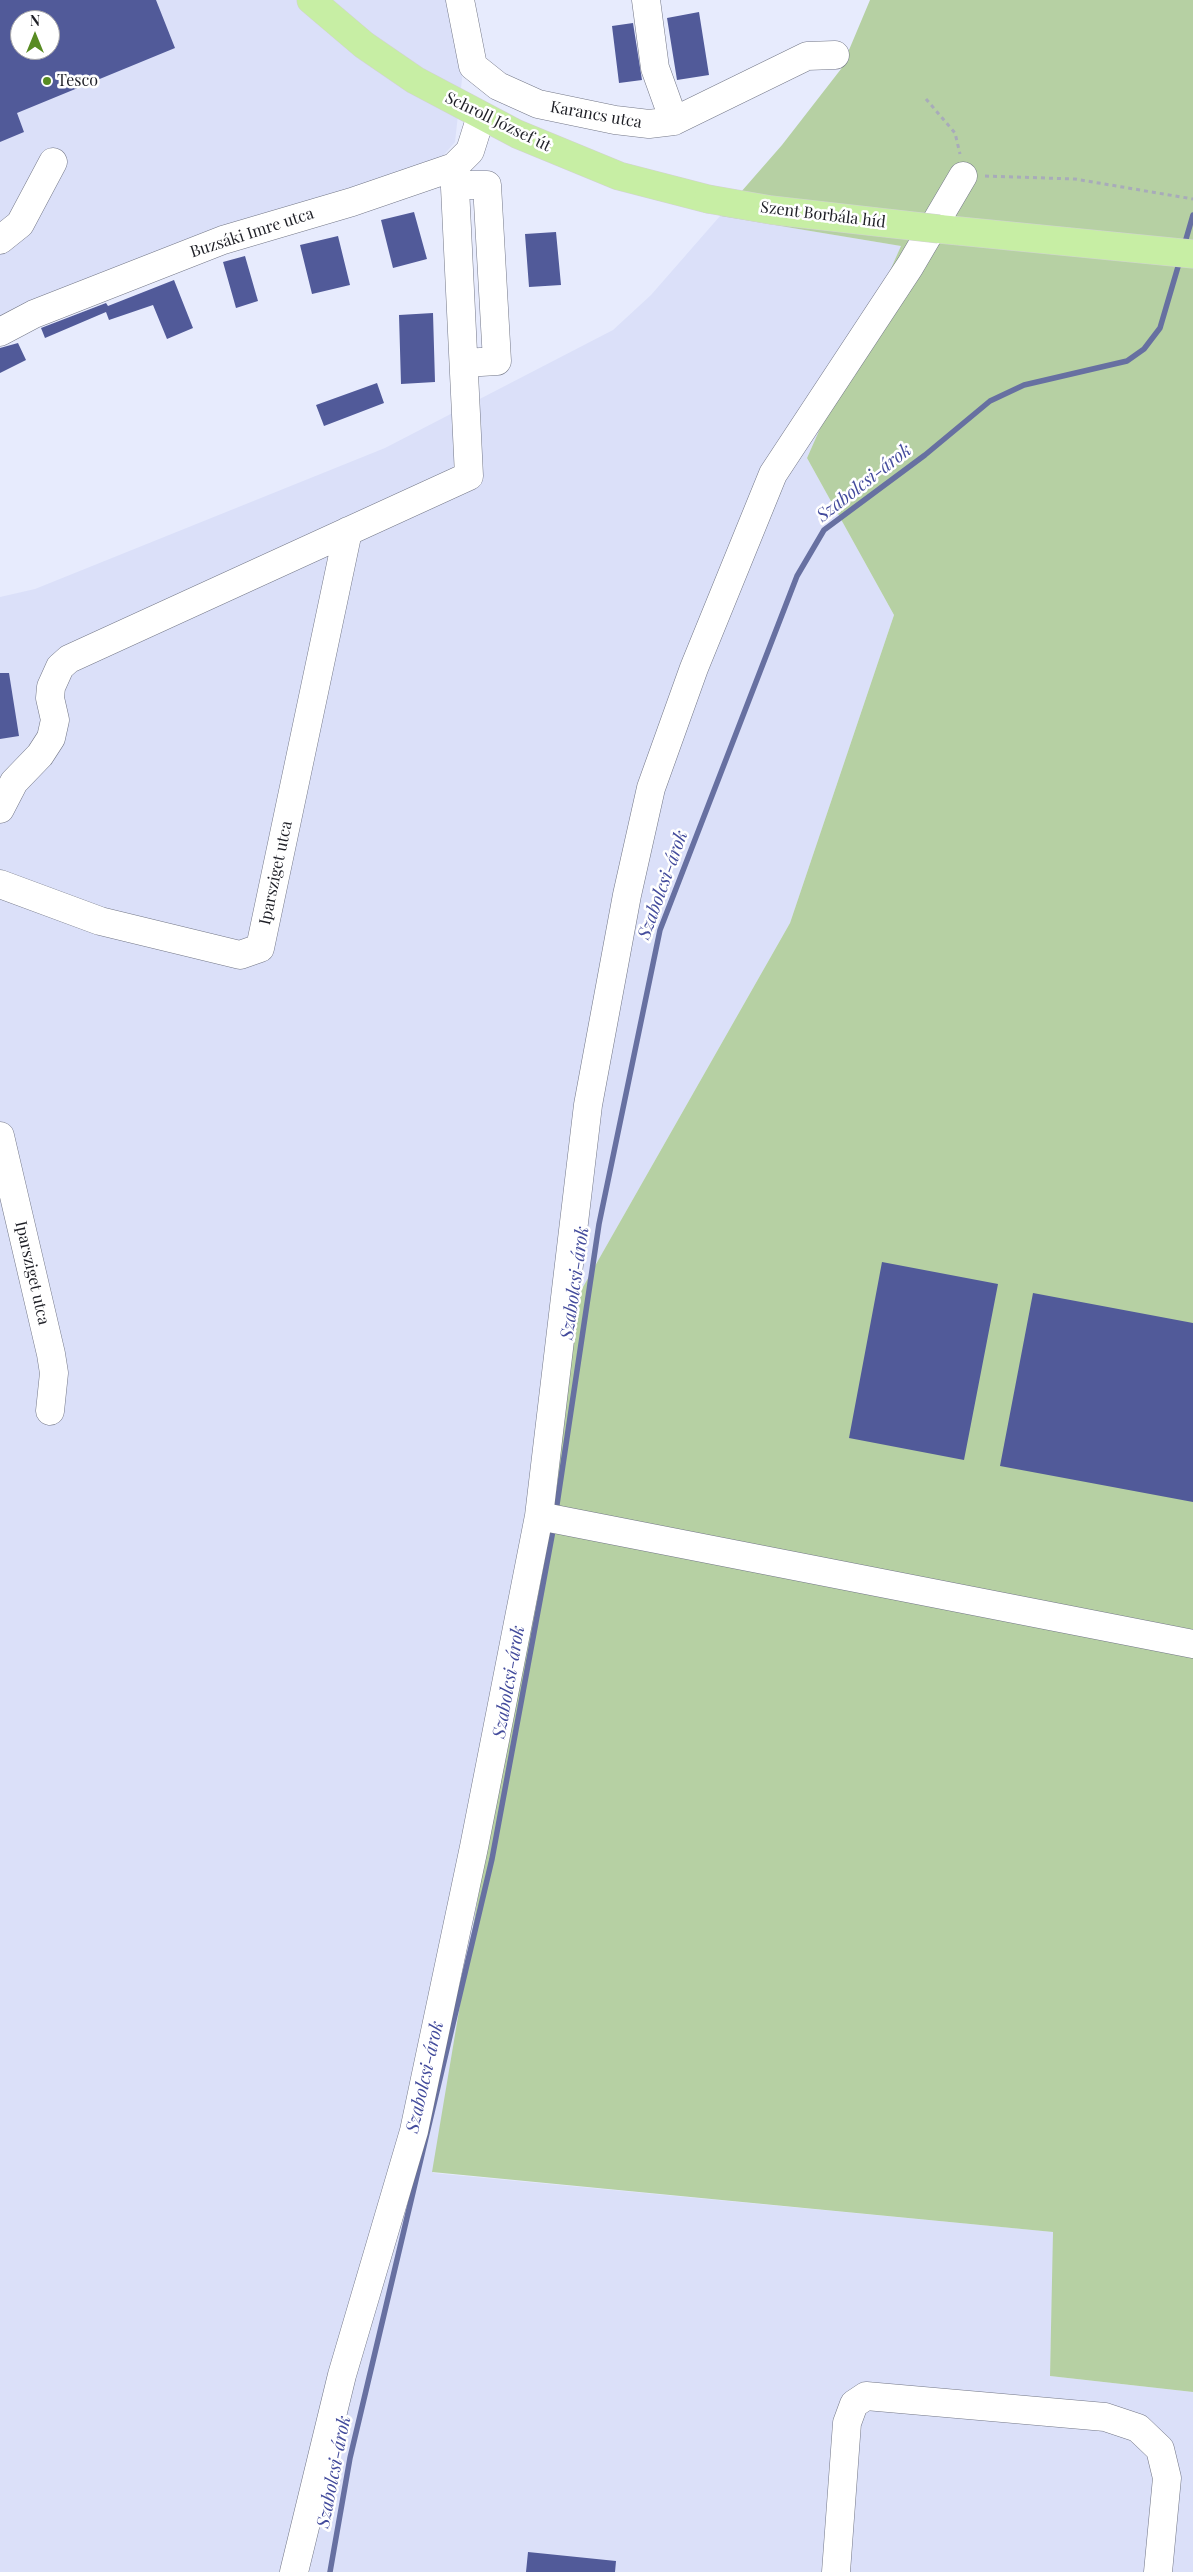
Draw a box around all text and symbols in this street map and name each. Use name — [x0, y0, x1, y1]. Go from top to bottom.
north arrow — [10, 10, 60, 60]
text: N — [30, 11, 40, 30]
place label: Tesco — [57, 71, 98, 91]
marker: Tesco — [41, 75, 53, 87]
street label: Schroll József út — [442, 88, 554, 156]
street label: Karancs utca — [549, 97, 643, 133]
street label: Szent Borbála híd — [759, 198, 887, 232]
street label: Buzsáki Imre utca — [188, 204, 316, 262]
water label: Szabolcsi-árok — [812, 439, 916, 527]
street label: Iparsziget utca — [256, 819, 296, 927]
water label: Szabolcsi-árok — [633, 828, 693, 942]
street label: Iparsziget utca — [11, 1219, 53, 1327]
water label: Szabolcsi-árok — [556, 1225, 594, 1341]
water label: Szabolcsi-árok — [488, 1624, 530, 1740]
water label: Szabolcsi-árok — [402, 2019, 448, 2135]
water label: Szabolcsi-árok — [313, 2414, 355, 2530]

